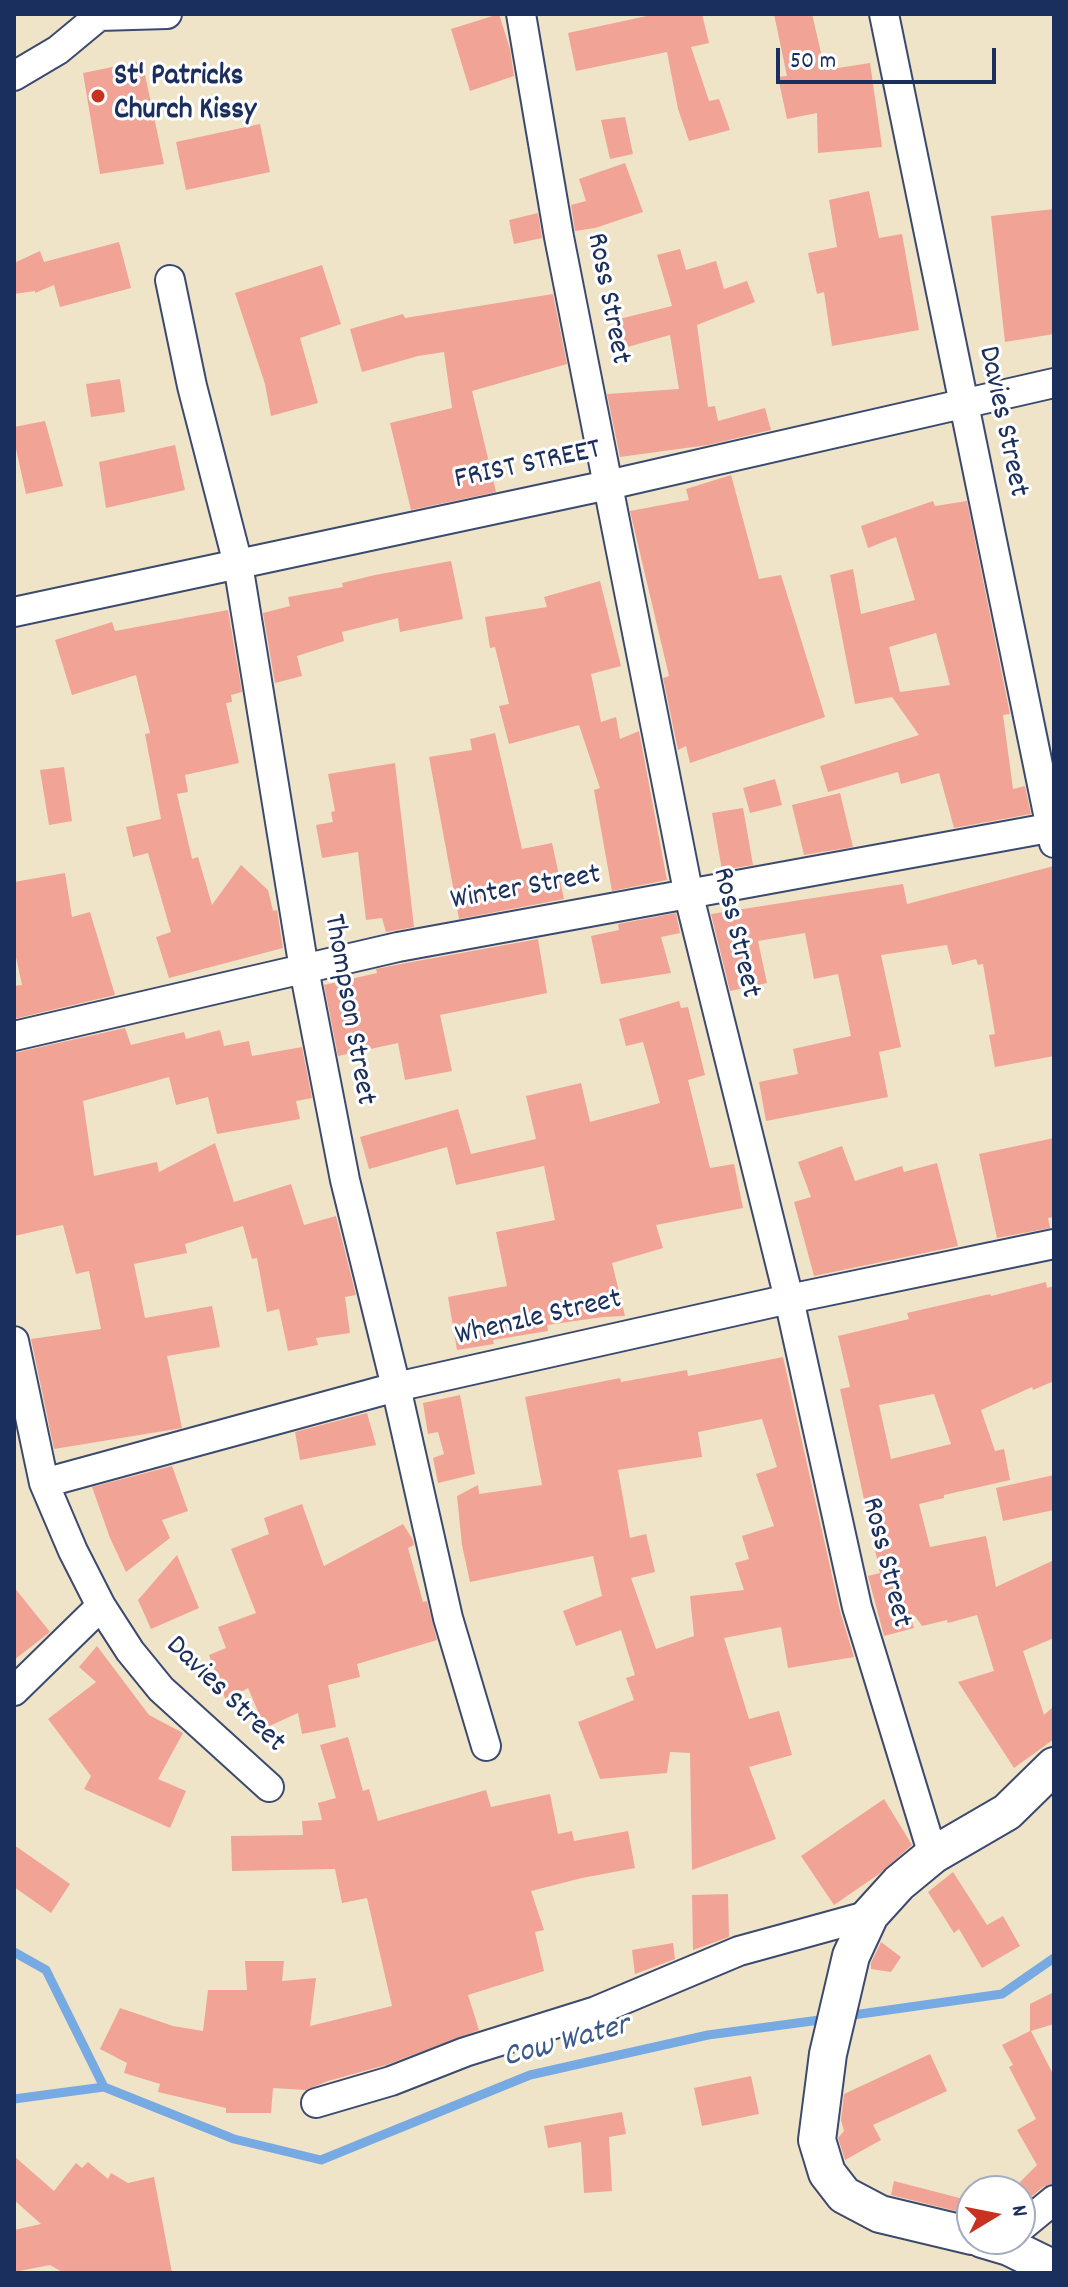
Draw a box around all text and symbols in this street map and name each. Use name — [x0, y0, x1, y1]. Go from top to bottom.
scale bar — [780, 32, 1000, 82]
text: 50 m — [790, 45, 836, 79]
place label: St' Patricks Church Kissy — [114, 61, 256, 132]
marker: St' Patricks Church Kissy — [89, 87, 107, 105]
street label: Ross Street — [576, 230, 636, 368]
street label: Davies Street — [967, 343, 1035, 501]
street label: FRIST STREET — [452, 434, 604, 500]
street label: Winter Street — [448, 859, 604, 921]
street label: Ross Street — [702, 864, 766, 1002]
street label: Thompson Street — [313, 912, 381, 1108]
street label: Whenzle Street — [452, 1283, 626, 1357]
street label: Ross Street — [850, 1494, 918, 1632]
street label: Davies Street — [156, 1630, 292, 1762]
water label: Cow Water — [500, 2009, 634, 2079]
north arrow — [956, 2175, 1036, 2255]
text: N — [1002, 2203, 1034, 2219]

